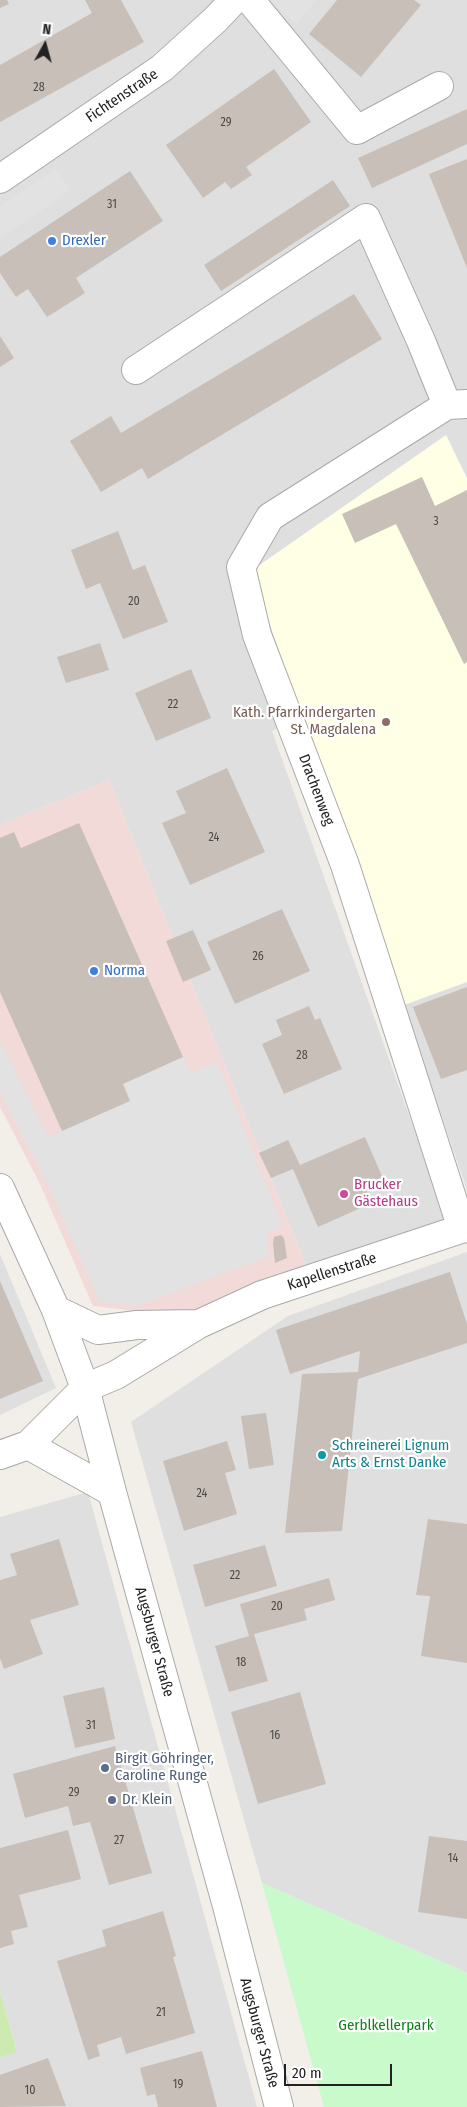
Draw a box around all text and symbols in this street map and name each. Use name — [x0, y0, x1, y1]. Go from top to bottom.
north arrow — [20, 20, 70, 70]
text: N — [42, 21, 52, 39]
street label: Fichtenstraße — [83, 65, 161, 127]
house number: 28 — [33, 81, 45, 95]
house number: 29 — [220, 116, 232, 130]
house number: 31 — [107, 198, 117, 212]
place label: Drexler — [62, 232, 106, 250]
marker: Drexler — [46, 235, 58, 247]
house number: 3 — [433, 515, 439, 529]
house number: 20 — [128, 595, 140, 609]
house number: 22 — [168, 698, 178, 712]
place label: Kath. Pfarrkindergarten St. Magdalena — [233, 704, 376, 739]
marker: Kath. Pfarrkindergarten St. Magdalena — [380, 716, 392, 728]
street label: Drachenweg — [294, 752, 338, 828]
house number: 24 — [209, 831, 219, 845]
house number: 26 — [252, 950, 264, 964]
place label: Norma — [104, 962, 145, 980]
marker: Norma — [88, 965, 100, 977]
house number: 28 — [296, 1049, 308, 1063]
place label: Brucker Gästehaus — [354, 1176, 418, 1211]
marker: Brucker Gästehaus — [338, 1188, 350, 1200]
street label: Kapellenstraße — [285, 1249, 379, 1295]
place label: Schreinerei Lignum Arts & Ernst Danke — [332, 1437, 449, 1472]
marker: Schreinerei Lignum Arts & Ernst Danke — [316, 1449, 328, 1461]
house number: 24 — [197, 1487, 207, 1501]
house number: 22 — [230, 1569, 240, 1583]
street label: Augsburger Straße — [131, 1585, 177, 1699]
house number: 20 — [271, 1600, 283, 1614]
house number: 18 — [236, 1656, 246, 1670]
house number: 31 — [86, 1719, 96, 1733]
house number: 16 — [270, 1729, 280, 1743]
place label: Birgit Göhringer, Caroline Runge — [115, 1750, 214, 1785]
marker: Birgit Göhringer, Caroline Runge — [99, 1762, 111, 1774]
house number: 29 — [68, 1786, 80, 1800]
place label: Dr. Klein — [122, 1791, 172, 1809]
marker: Dr. Klein — [106, 1794, 118, 1806]
house number: 27 — [114, 1834, 124, 1848]
house number: 14 — [448, 1852, 458, 1866]
street label: Augsburger Straße — [236, 1976, 282, 2090]
house number: 21 — [156, 2006, 166, 2020]
park label: Gerblkellerpark — [338, 2017, 434, 2035]
scale bar — [287, 2054, 394, 2086]
text: 20 m — [292, 2064, 322, 2082]
house number: 19 — [173, 2078, 183, 2092]
house number: 10 — [25, 2084, 35, 2098]

